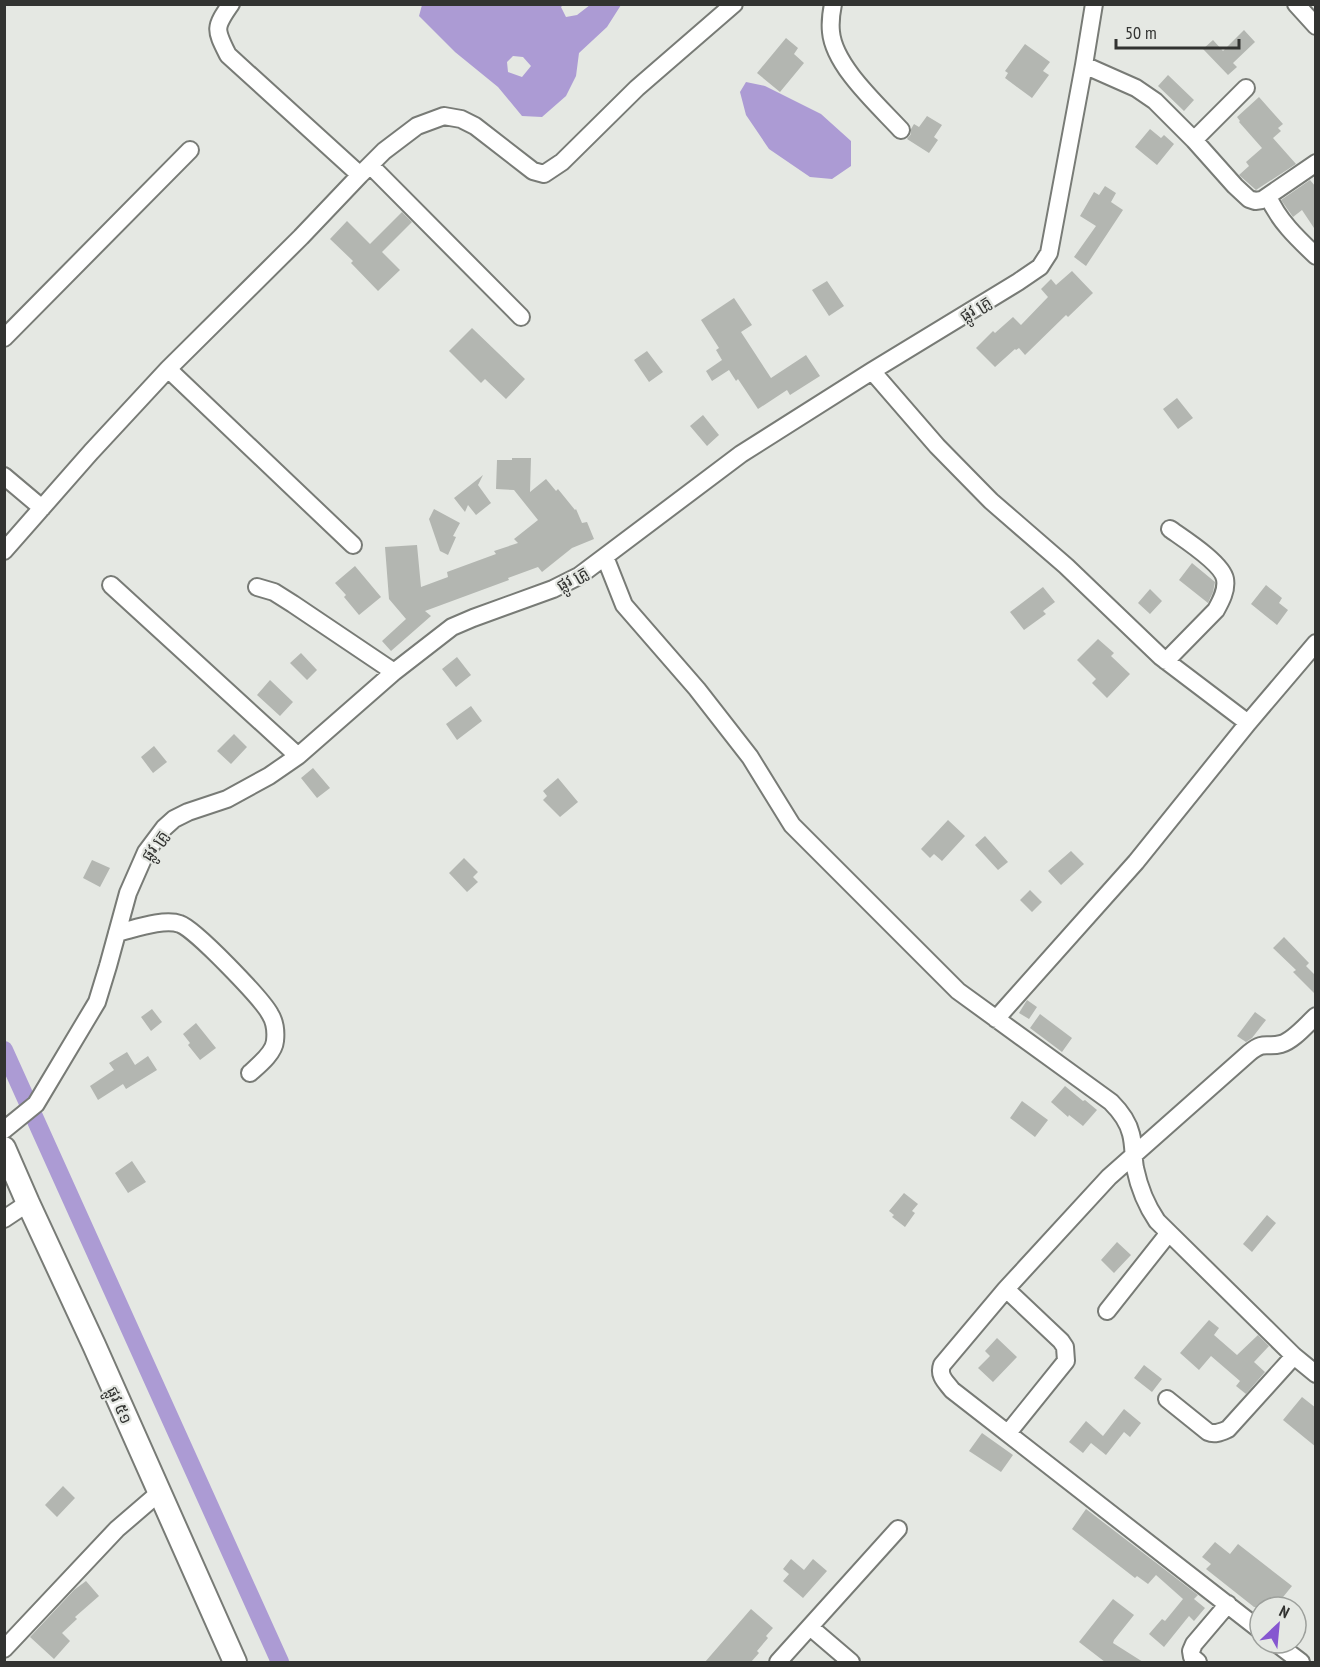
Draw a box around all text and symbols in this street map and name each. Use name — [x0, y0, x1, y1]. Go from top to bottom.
scale bar — [1116, 12, 1239, 50]
text: 50 m — [1125, 21, 1157, 44]
street label: ផ្លូវ គ្រូ — [955, 291, 997, 329]
street label: ផ្លូវ គ្រូ — [552, 561, 594, 599]
street label: ផ្លូវ គ្រូ — [136, 826, 176, 867]
street label: ផ្លូវ ៥១ — [99, 1383, 137, 1429]
north arrow — [1248, 1595, 1308, 1655]
text: N — [1276, 1601, 1293, 1622]

